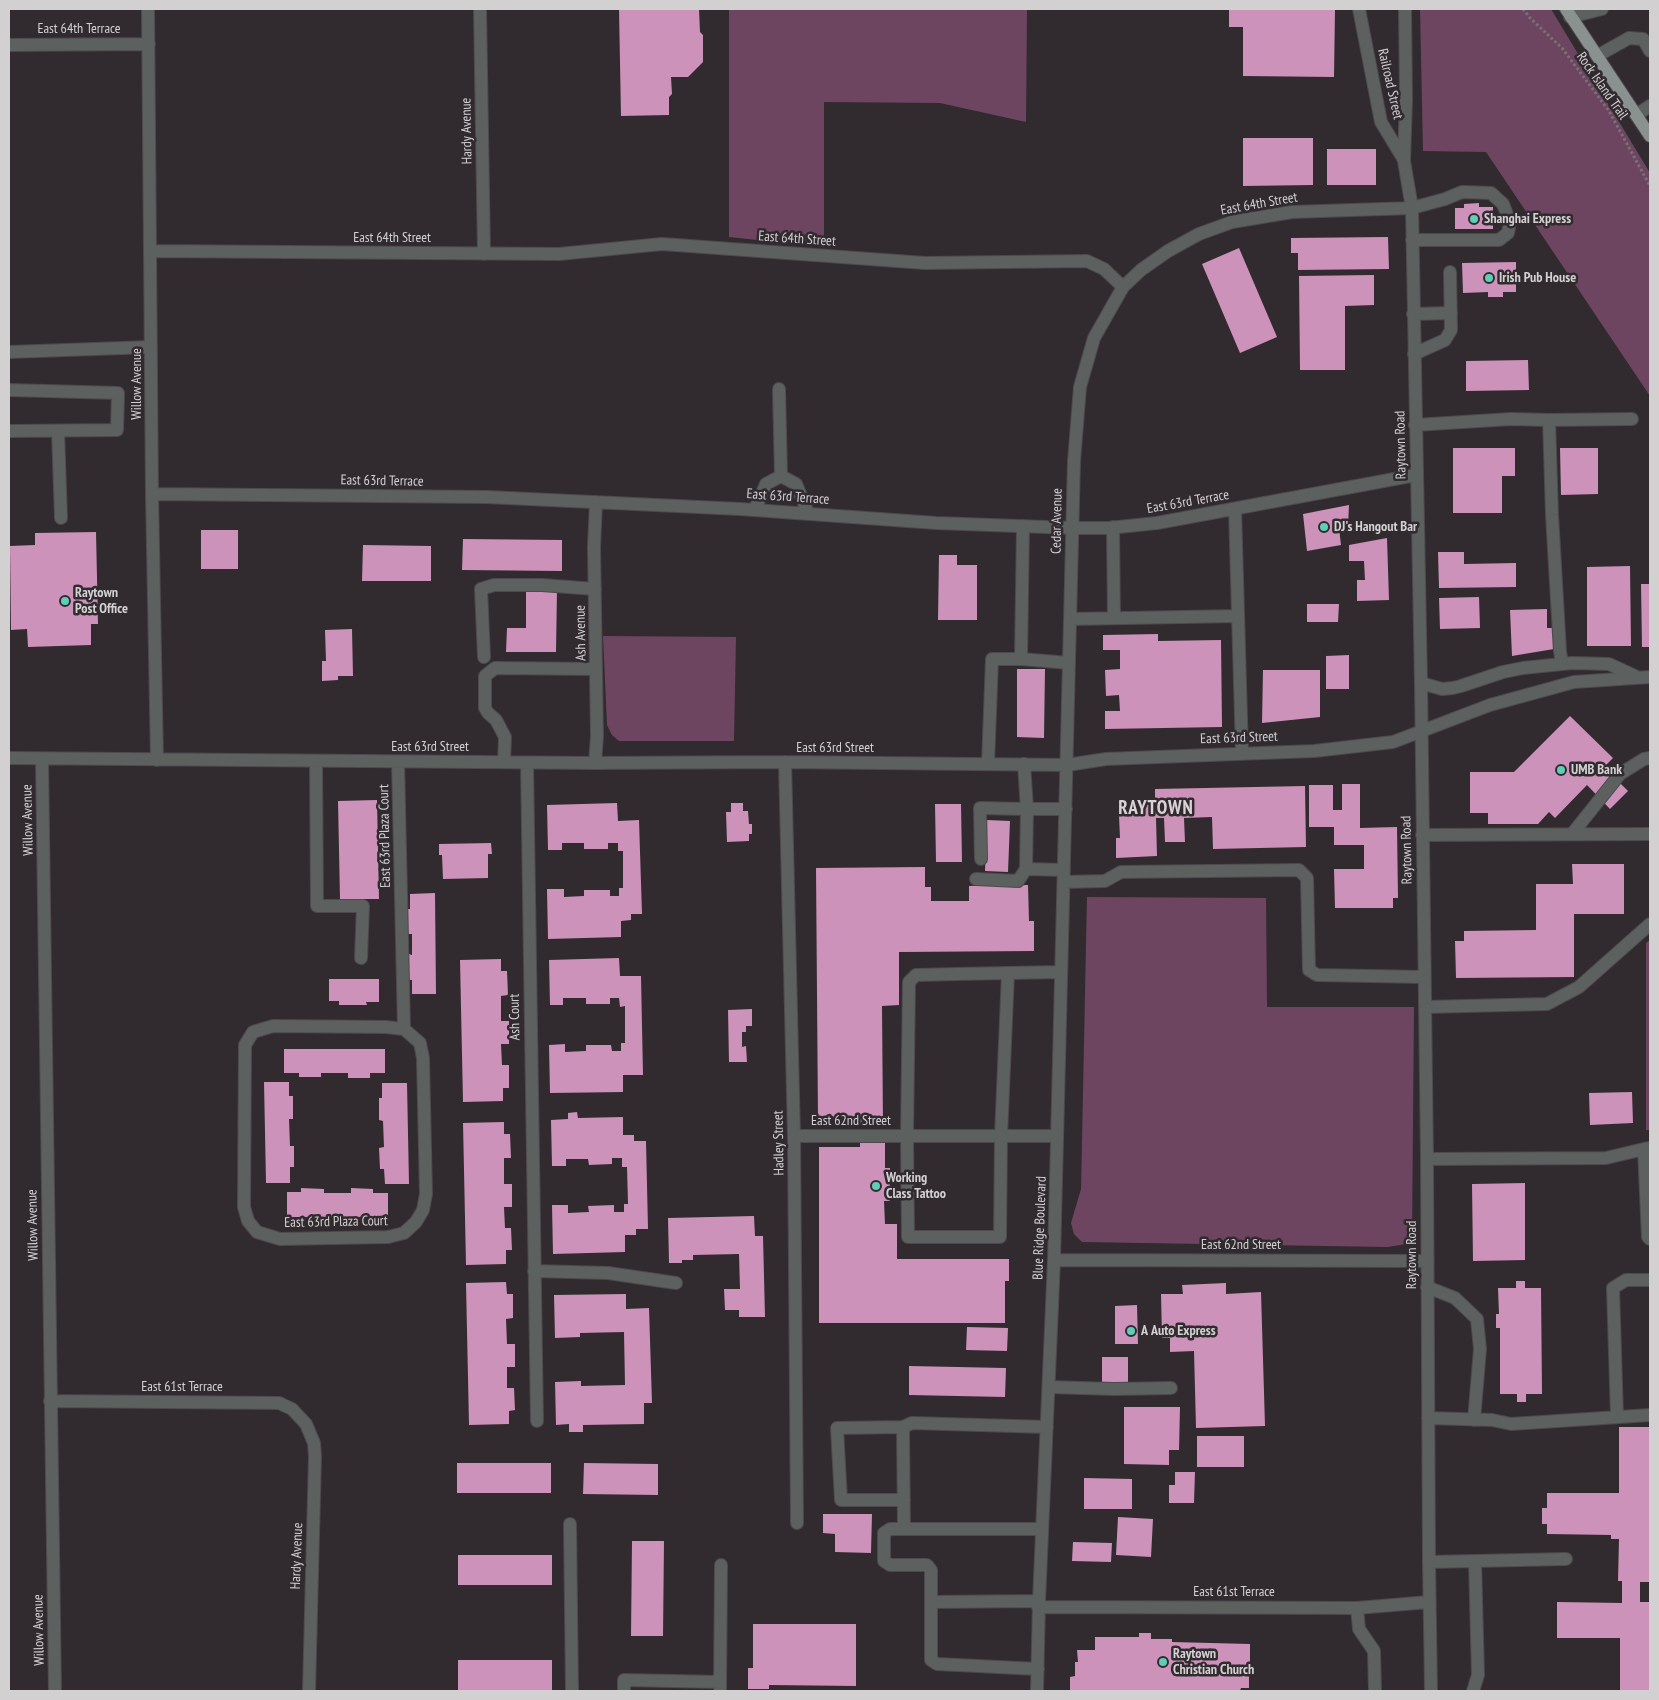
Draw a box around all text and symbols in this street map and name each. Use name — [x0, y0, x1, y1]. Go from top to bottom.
street label: East 64th Terrace — [37, 21, 121, 37]
street label: Railroad Street — [1374, 47, 1406, 121]
street label: Rock Island Trail — [1573, 49, 1631, 123]
street label: Hardy Avenue — [458, 98, 476, 164]
street label: East 64th Street — [1219, 189, 1299, 219]
place label: Shanghai Express — [1484, 211, 1571, 227]
marker: Shanghai Express — [1468, 213, 1480, 225]
street label: East 64th Street — [758, 228, 836, 250]
street label: East 64th Street — [353, 230, 431, 246]
place label: Irish Pub House — [1499, 270, 1576, 286]
marker: Irish Pub House — [1483, 272, 1495, 284]
street label: Willow Avenue — [129, 348, 145, 420]
street label: Raytown Road — [1392, 411, 1410, 479]
street label: East 63rd Terrace — [340, 472, 424, 490]
street label: East 63rd Terrace — [746, 486, 830, 508]
street label: East 63rd Terrace — [1146, 487, 1230, 517]
street label: Cedar Avenue — [1048, 488, 1066, 554]
place label: DJ's Hangout Bar — [1334, 519, 1417, 535]
marker: DJ's Hangout Bar — [1318, 521, 1330, 533]
place label: Raytown Post Office — [75, 585, 128, 618]
marker: Raytown Post Office — [59, 595, 71, 607]
street label: Ash Avenue — [572, 605, 590, 661]
street label: East 63rd Street — [1200, 728, 1278, 748]
street label: East 63rd Street — [391, 739, 469, 755]
street label: East 63rd Street — [796, 740, 874, 756]
place label: UMB Bank — [1571, 762, 1622, 778]
marker: UMB Bank — [1555, 764, 1567, 776]
street label: Willow Avenue — [19, 784, 37, 856]
street label: East 63rd Plaza Court — [376, 784, 394, 888]
district label: RAYTOWN — [1117, 798, 1195, 820]
street label: Raytown Road — [1398, 816, 1416, 884]
street label: Ash Court — [506, 994, 524, 1040]
street label: Hadley Street — [770, 1110, 788, 1176]
street label: East 62nd Street — [811, 1113, 891, 1129]
place label: Working Class Tattoo — [886, 1170, 946, 1202]
street label: Blue Ridge Boulevard — [1030, 1176, 1050, 1280]
marker: Working Class Tattoo — [870, 1180, 882, 1192]
street label: Willow Avenue — [24, 1189, 42, 1261]
street label: East 63rd Plaza Court — [284, 1213, 388, 1231]
street label: Raytown Road — [1404, 1221, 1420, 1289]
street label: East 62nd Street — [1201, 1237, 1281, 1253]
place label: A Auto Express — [1141, 1323, 1216, 1339]
marker: A Auto Express — [1125, 1325, 1137, 1337]
street label: East 61st Terrace — [141, 1379, 223, 1395]
street label: Hardy Avenue — [287, 1522, 307, 1590]
street label: East 61st Terrace — [1193, 1584, 1275, 1600]
street label: Willow Avenue — [30, 1594, 48, 1666]
place label: Raytown Christian Church — [1173, 1646, 1254, 1678]
marker: Raytown Christian Church — [1157, 1656, 1169, 1668]

